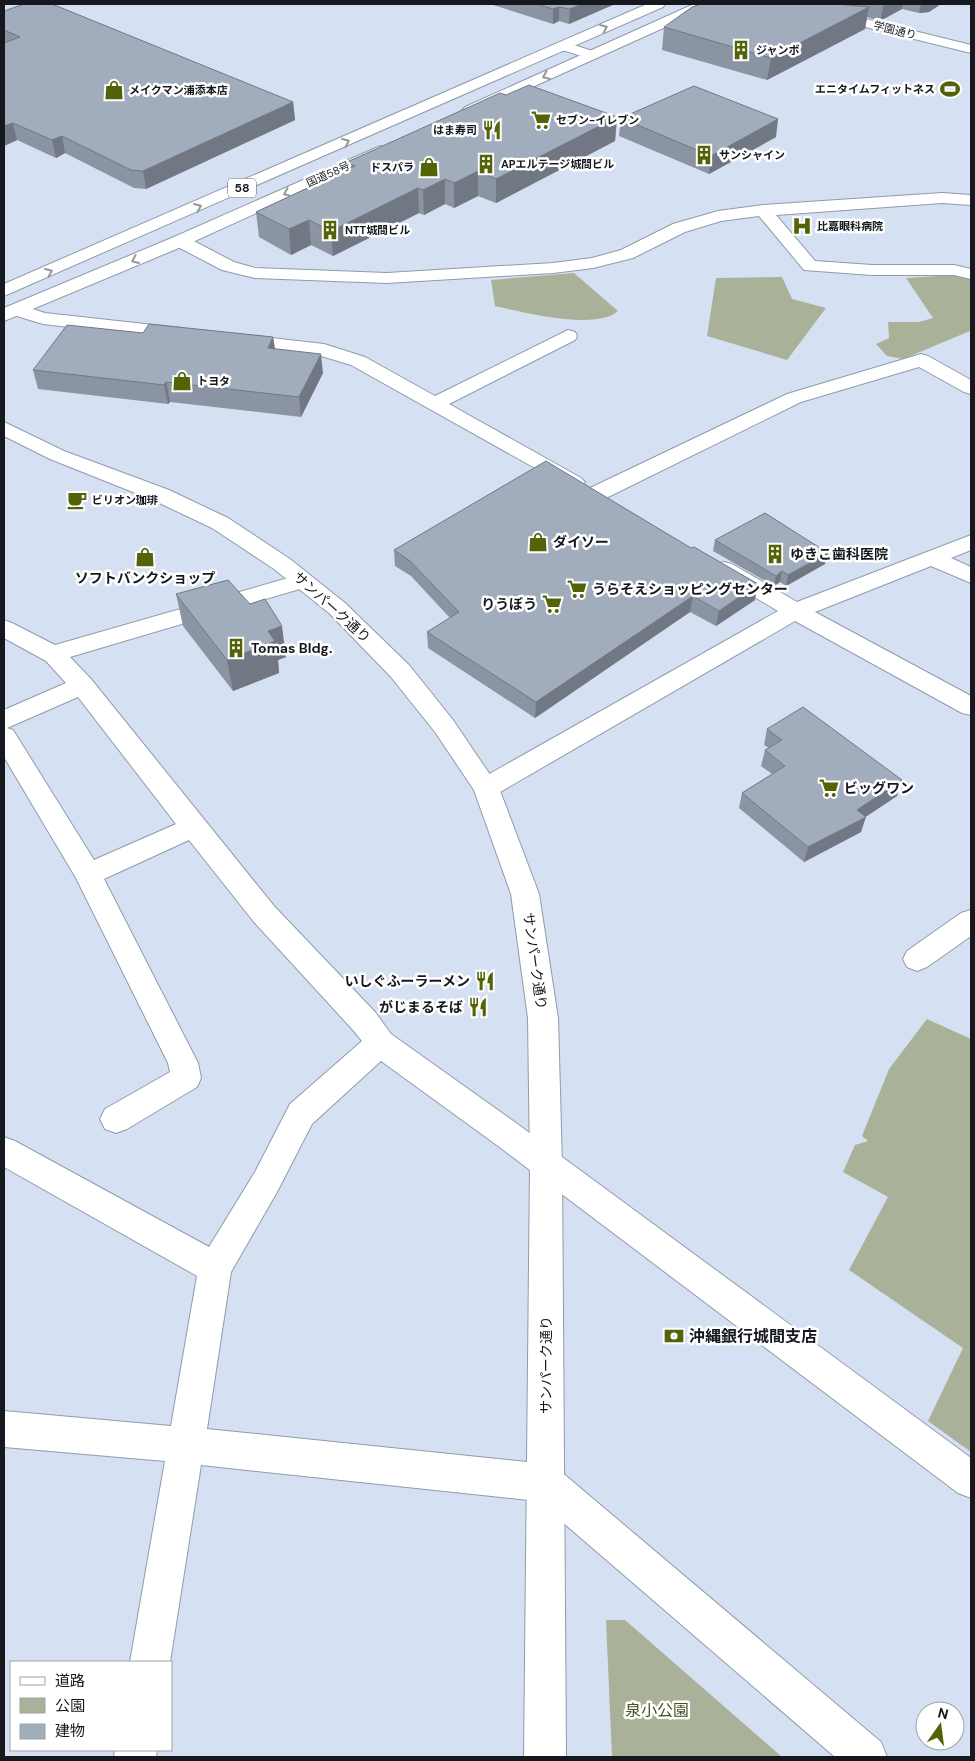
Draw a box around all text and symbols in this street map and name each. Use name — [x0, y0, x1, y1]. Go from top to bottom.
street label: 学園通り — [872, 18, 918, 42]
one-way arrow — [599, 23, 608, 34]
building icon: ジャンボ — [730, 39, 752, 61]
place label: ジャンボ — [756, 43, 799, 57]
one-way arrow — [542, 69, 551, 80]
sports icon: エニタイムフィットネス — [939, 78, 961, 100]
shop icon: メイクマン浦添本店 — [103, 79, 125, 101]
place label: エニタイムフィットネス — [815, 82, 935, 96]
place label: メイクマン浦添本店 — [129, 83, 228, 97]
supermarket icon: セブン-イレブン — [530, 109, 552, 131]
place label: セブン-イレブン — [556, 113, 639, 127]
restaurant icon: はま寿司 — [481, 119, 503, 141]
place label: はま寿司 — [433, 123, 477, 137]
one-way arrow — [341, 137, 350, 148]
building icon: サンシャイン — [693, 144, 715, 166]
place label: サンシャイン — [719, 148, 785, 162]
building icon: APエルテージ城間ビル — [475, 153, 497, 175]
shop icon: ドスパラ — [418, 156, 440, 178]
place label: APエルテージ城間ビル — [501, 157, 614, 171]
street label: 国道58号 — [304, 158, 352, 190]
place label: ドスパラ — [370, 160, 414, 174]
road number: 58 — [228, 178, 256, 198]
one-way arrow — [283, 187, 292, 197]
one-way arrow — [193, 203, 202, 214]
hospital icon: 比嘉眼科病院 — [791, 215, 813, 237]
building icon: NTT城間ビル — [319, 219, 341, 241]
place label: 比嘉眼科病院 — [817, 219, 883, 233]
place label: NTT城間ビル — [345, 223, 410, 237]
one-way arrow — [131, 254, 140, 264]
one-way arrow — [44, 267, 53, 278]
shop icon: トヨタ — [171, 370, 193, 392]
place label: トヨタ — [197, 374, 230, 388]
cafe icon: ビリオン珈琲 — [66, 489, 88, 511]
place label: ビリオン珈琲 — [92, 493, 158, 507]
shop icon: ダイソー — [527, 531, 549, 553]
place label: ダイソー — [553, 533, 609, 551]
building icon: ゆきこ歯科医院 — [764, 543, 786, 565]
place label: ゆきこ歯科医院 — [790, 545, 888, 563]
shop icon: ソフトバンクショップ — [134, 546, 156, 568]
street label: サンパーク通り — [290, 568, 374, 646]
place label: ソフトバンクショップ — [75, 569, 215, 587]
supermarket icon: うらそえショッピングセンター — [566, 578, 588, 600]
place label: うらそえショッピングセンター — [592, 580, 788, 598]
supermarket icon: りうぼう — [541, 593, 563, 615]
place label: りうぼう — [481, 595, 537, 613]
building icon: Tomas Bldg. — [225, 637, 247, 659]
place label: Tomas Bldg. — [251, 639, 332, 657]
supermarket icon: ビッグワン — [818, 777, 840, 799]
place label: ビッグワン — [844, 779, 914, 797]
street label: サンパーク通り — [519, 911, 551, 1011]
restaurant icon: いしぐふーラーメン — [474, 970, 496, 992]
place label: いしぐふーラーメン — [345, 972, 470, 990]
restaurant icon: がじまるそば — [467, 996, 489, 1018]
place label: がじまるそば — [379, 998, 463, 1016]
street label: サンパーク通り — [537, 1316, 555, 1414]
bank icon: 沖縄銀行城間支店 — [663, 1325, 685, 1347]
place label: 沖縄銀行城間支店 — [689, 1326, 817, 1347]
legend — [10, 1661, 172, 1751]
text: 道路 — [55, 1671, 85, 1691]
text: 公園 — [55, 1696, 85, 1716]
park label: 泉小公園 — [625, 1700, 689, 1721]
north arrow — [915, 1701, 965, 1751]
text: N — [936, 1703, 950, 1723]
text: 建物 — [55, 1721, 85, 1741]

